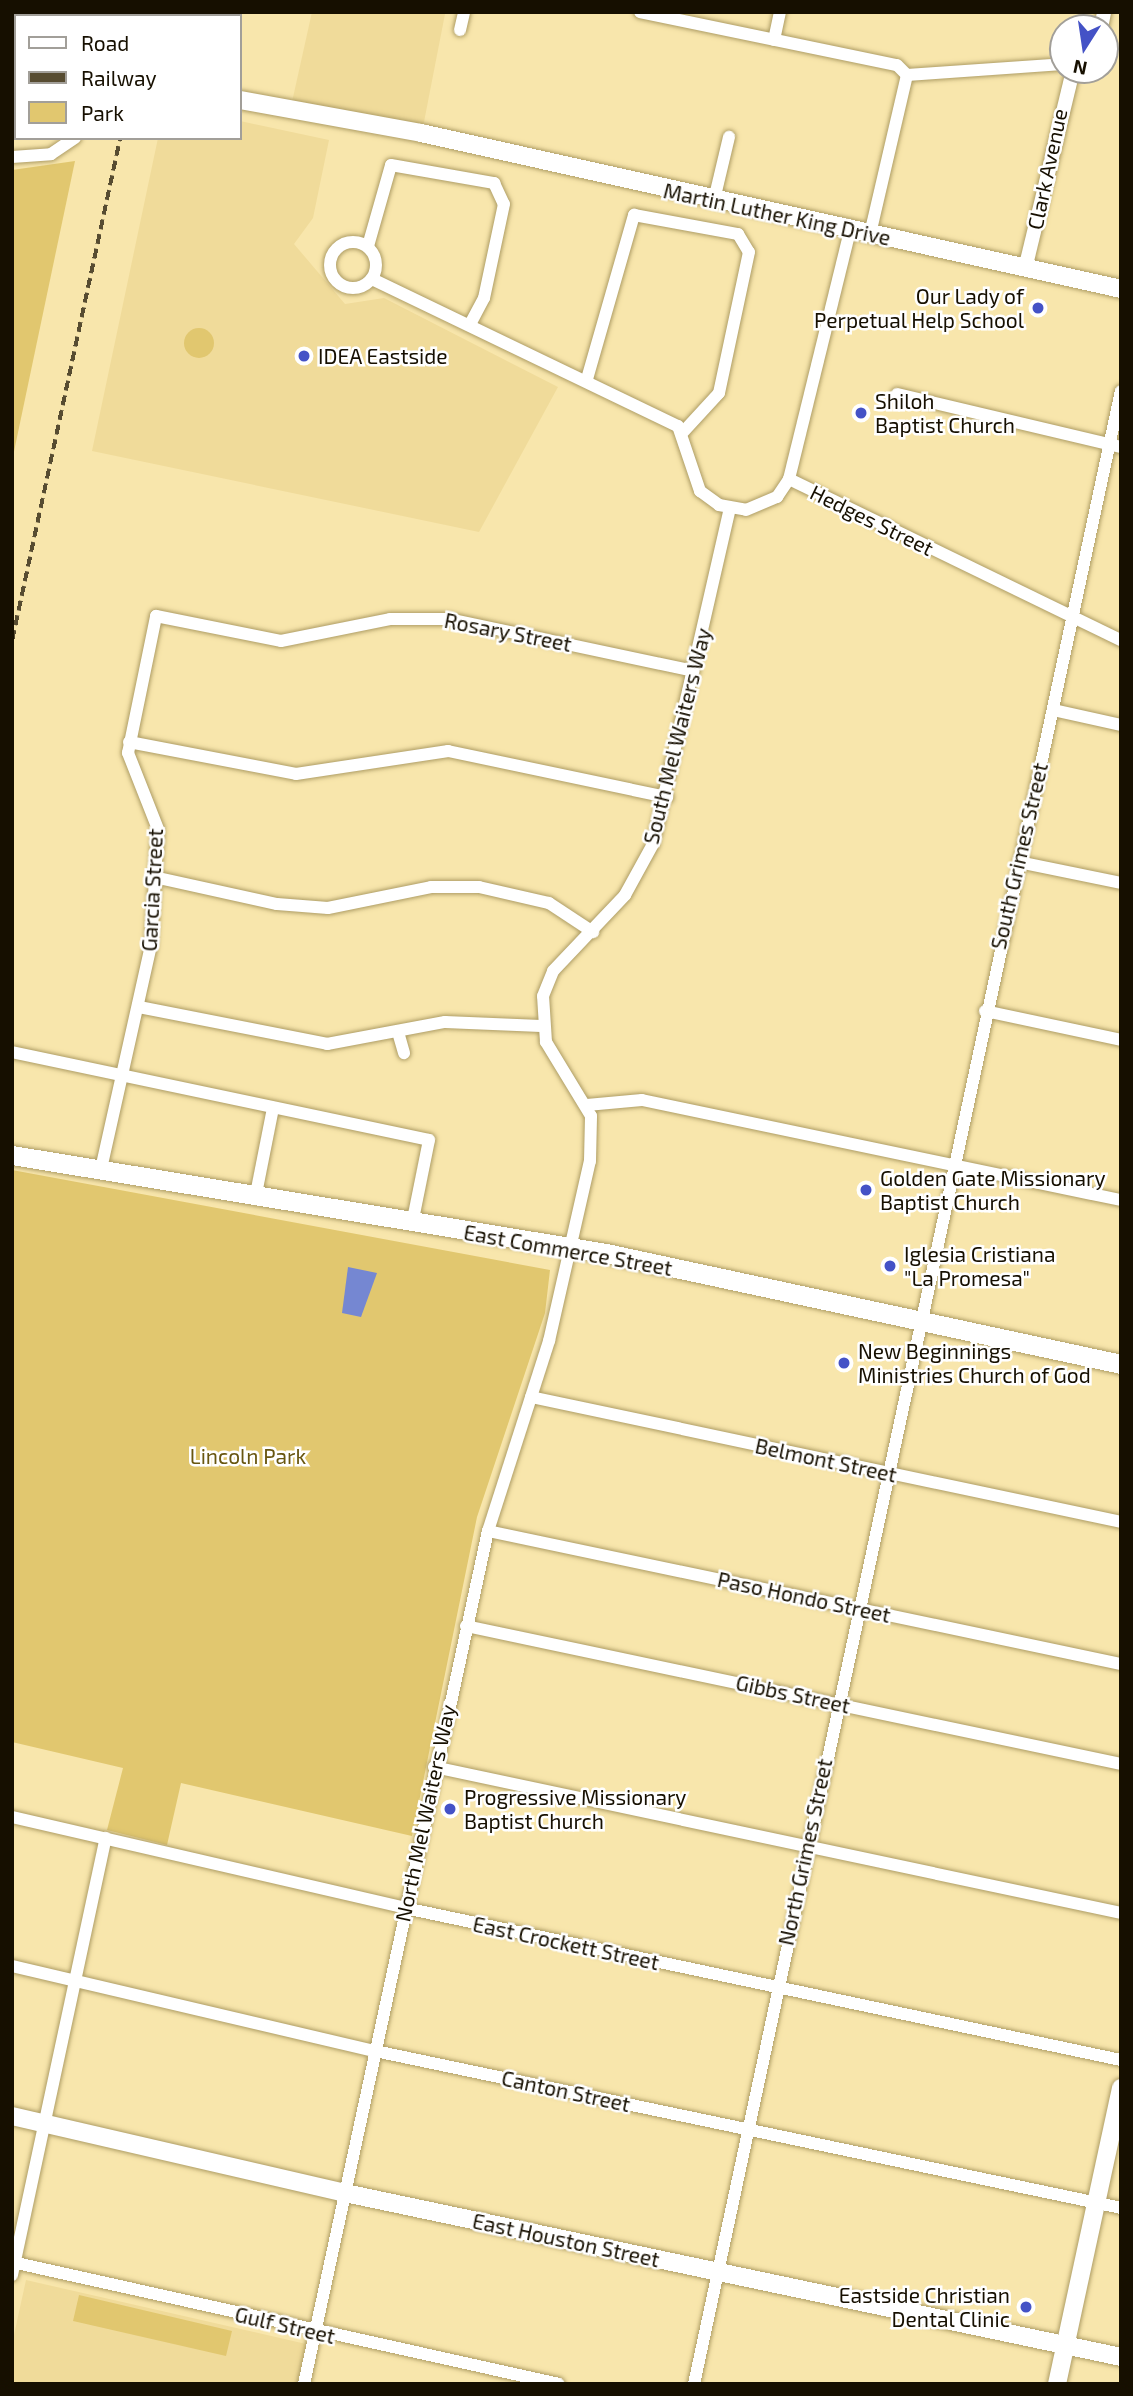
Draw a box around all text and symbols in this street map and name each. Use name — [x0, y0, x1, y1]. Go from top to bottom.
legend — [14, 14, 242, 140]
north arrow — [1049, 14, 1119, 84]
text: Road — [81, 30, 129, 55]
text: N — [1071, 55, 1089, 81]
text: Railway — [81, 65, 157, 90]
text: Park — [81, 100, 124, 125]
street label: Clark Avenue — [1022, 106, 1072, 232]
street label: Martin Luther King Drive — [661, 178, 893, 250]
place label: Our Lady of Perpetual Help School — [813, 283, 1024, 333]
marker: Our Lady of Perpetual Help School — [1030, 300, 1046, 316]
place label: IDEA Eastside — [318, 343, 448, 369]
marker: IDEA Eastside — [296, 348, 312, 364]
place label: Shiloh Baptist Church — [875, 388, 1015, 438]
marker: Shiloh Baptist Church — [853, 405, 869, 421]
street label: Hedges Street — [806, 479, 938, 561]
street label: Rosary Street — [442, 607, 574, 657]
street label: South Mel Waiters Way — [638, 625, 716, 847]
street label: South Grimes Street — [985, 760, 1053, 952]
street label: Garcia Street — [136, 828, 168, 952]
place label: Golden Gate Missionary Baptist Church — [880, 1165, 1106, 1215]
marker: Golden Gate Missionary Baptist Church — [858, 1182, 874, 1198]
street label: East Commerce Street — [462, 1219, 674, 1281]
place label: Iglesia Cristiana "La Promesa" — [904, 1241, 1056, 1291]
marker: Iglesia Cristiana "La Promesa" — [882, 1258, 898, 1274]
place label: New Beginnings Ministries Church of God — [858, 1338, 1091, 1388]
marker: New Beginnings Ministries Church of God — [836, 1355, 852, 1371]
street label: Belmont Street — [753, 1433, 899, 1487]
park label: Lincoln Park — [190, 1443, 306, 1469]
street label: Paso Hondo Street — [715, 1566, 893, 1628]
street label: Gibbs Street — [734, 1670, 852, 1718]
street label: North Mel Waiters Way — [390, 1702, 460, 1924]
street label: North Grimes Street — [773, 1756, 837, 1948]
place label: Progressive Missionary Baptist Church — [464, 1784, 686, 1834]
marker: Progressive Missionary Baptist Church — [442, 1801, 458, 1817]
street label: East Crockett Street — [471, 1911, 661, 1975]
street label: Canton Street — [499, 2065, 633, 2117]
street label: East Houston Street — [470, 2208, 662, 2272]
place label: Eastside Christian Dental Clinic — [839, 2282, 1010, 2332]
marker: Eastside Christian Dental Clinic — [1016, 2297, 1036, 2317]
street label: Gulf Street — [232, 2301, 338, 2349]

